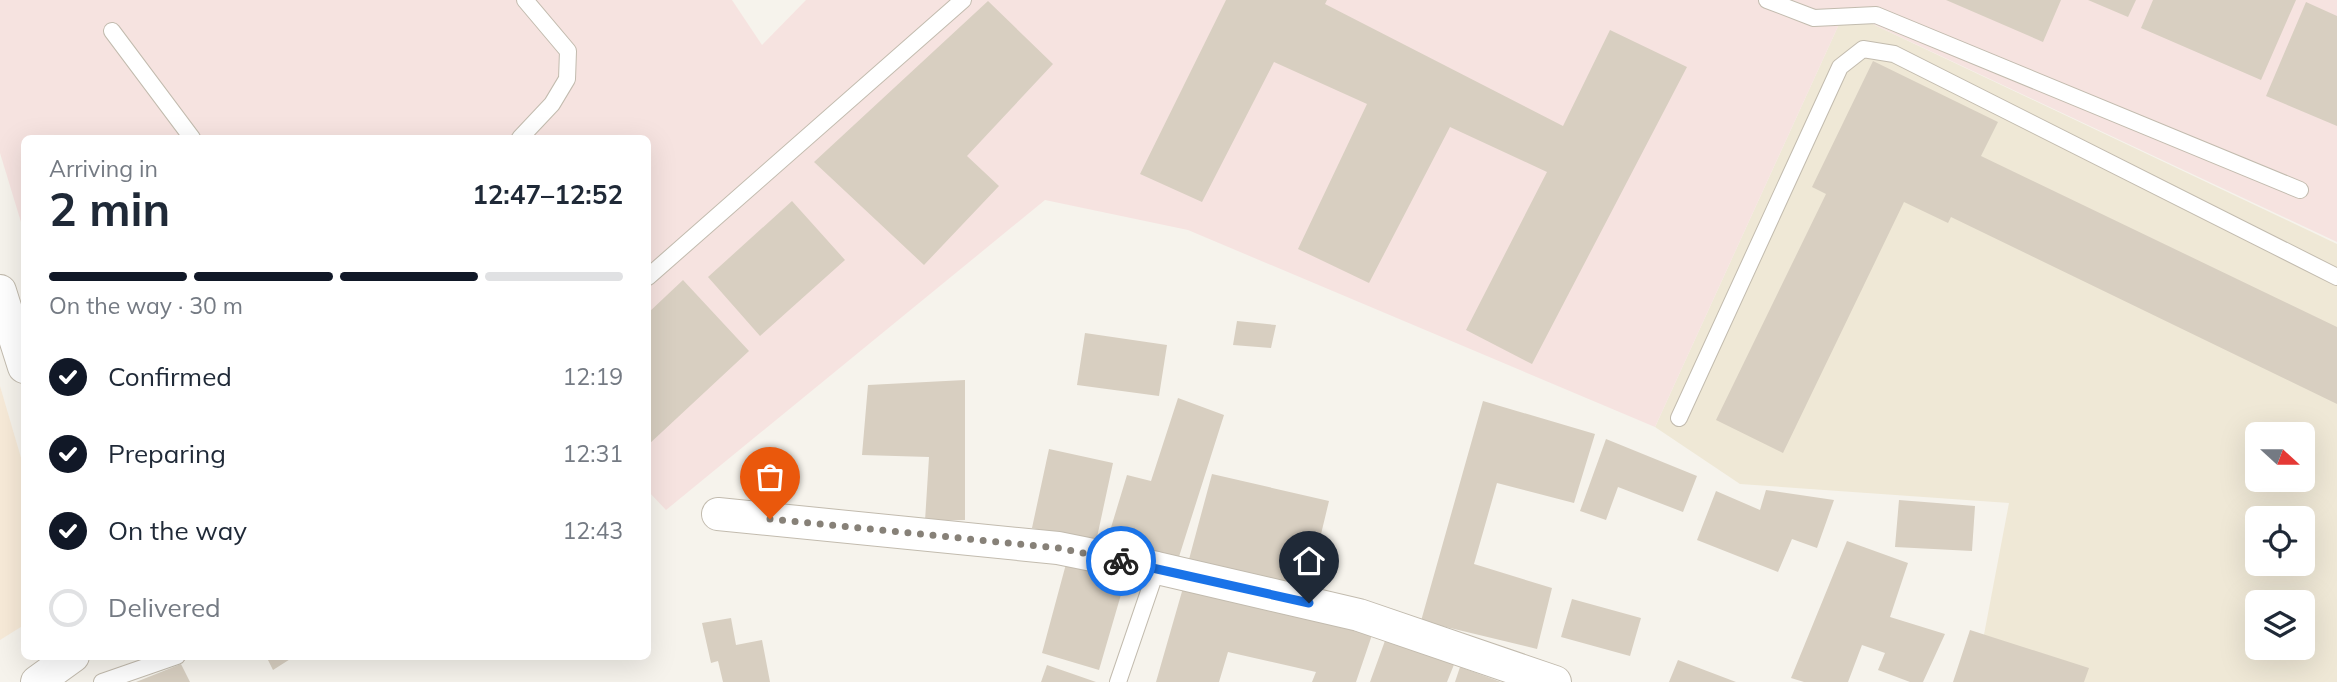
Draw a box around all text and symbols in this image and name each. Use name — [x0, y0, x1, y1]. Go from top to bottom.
text: Arriving in — [49, 154, 158, 183]
text: 12:47–12:52 — [472, 178, 623, 211]
text: 2 min — [49, 180, 170, 238]
text: On the way · 30 m — [49, 291, 243, 320]
icon: check — [49, 358, 87, 396]
text: Confirmed — [108, 360, 232, 393]
text: 12:19 — [563, 362, 623, 391]
north arrow — [2245, 422, 2315, 492]
map controls — [2245, 422, 2315, 660]
icon: check — [49, 435, 87, 473]
text: Preparing — [108, 437, 226, 470]
text: 12:31 — [563, 439, 623, 468]
pin — [740, 447, 800, 519]
icon: bag — [751, 458, 789, 496]
button: locate — [2245, 506, 2315, 576]
icon: check — [49, 512, 87, 550]
text: On the way — [108, 514, 247, 547]
text: 12:43 — [563, 516, 623, 545]
courier — [1086, 526, 1156, 596]
pin — [1279, 531, 1339, 603]
icon: bike — [1102, 542, 1140, 580]
icon: home — [1290, 542, 1328, 580]
button: layers — [2245, 590, 2315, 660]
text: Delivered — [108, 591, 221, 624]

